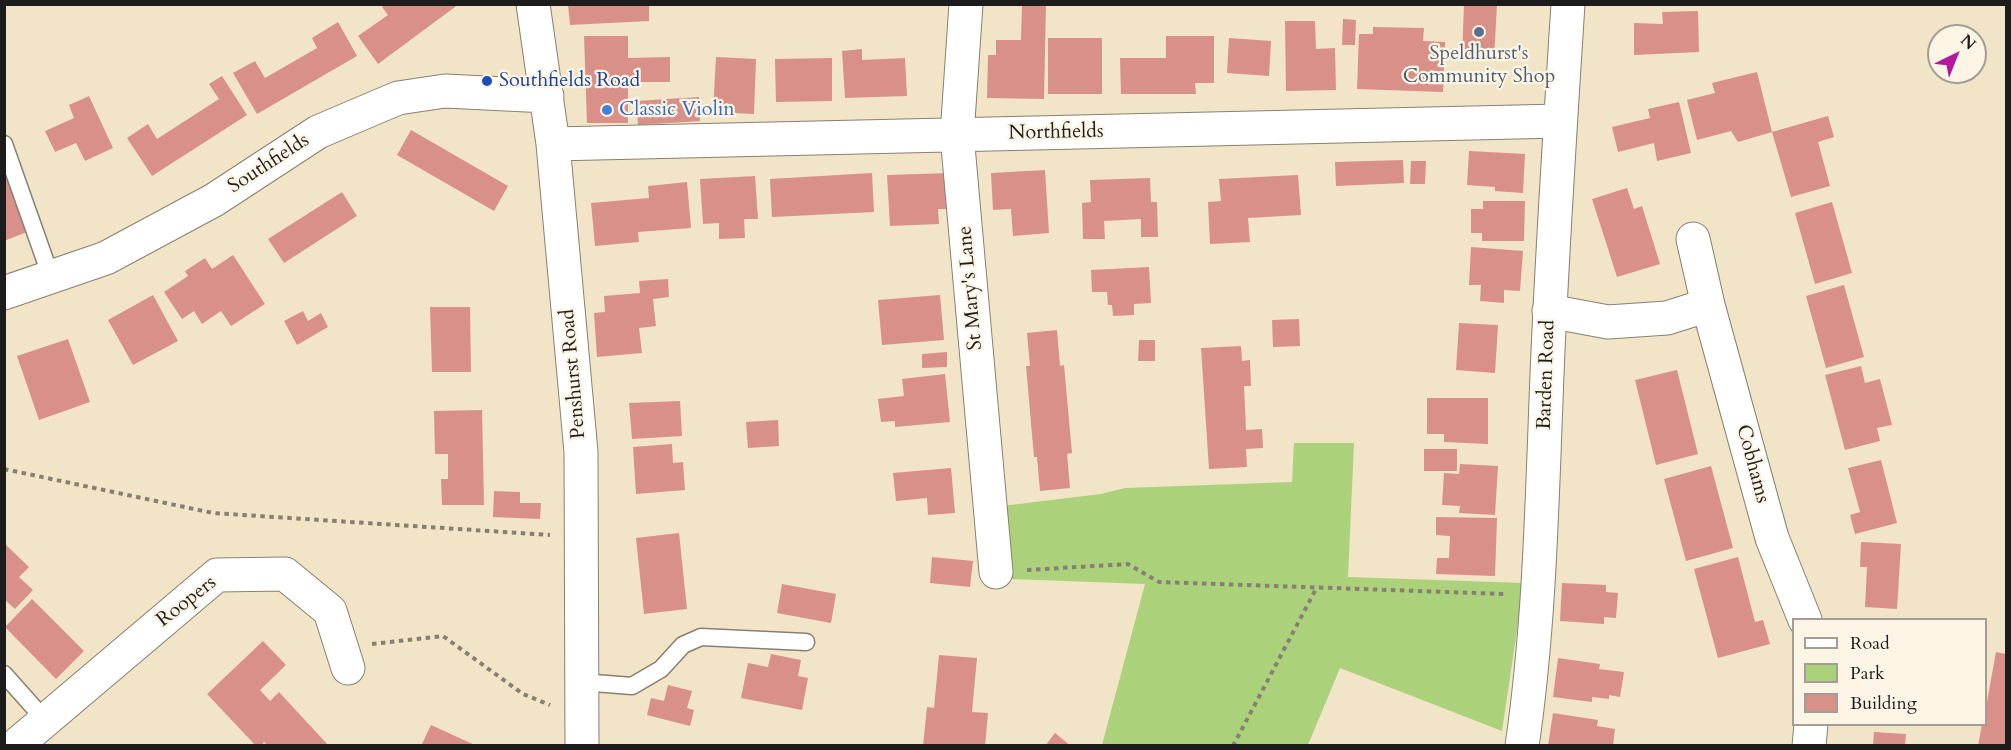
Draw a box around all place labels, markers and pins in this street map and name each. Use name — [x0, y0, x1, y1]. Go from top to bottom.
marker: Speldhurst's Community Shop — [1472, 25, 1486, 39]
place label: Speldhurst's Community Shop — [1403, 42, 1555, 89]
place label: Southfields Road — [499, 69, 640, 93]
marker: Southfields Road — [480, 74, 494, 88]
place label: Classic Violin — [619, 98, 735, 122]
marker: Classic Violin — [600, 103, 614, 117]

